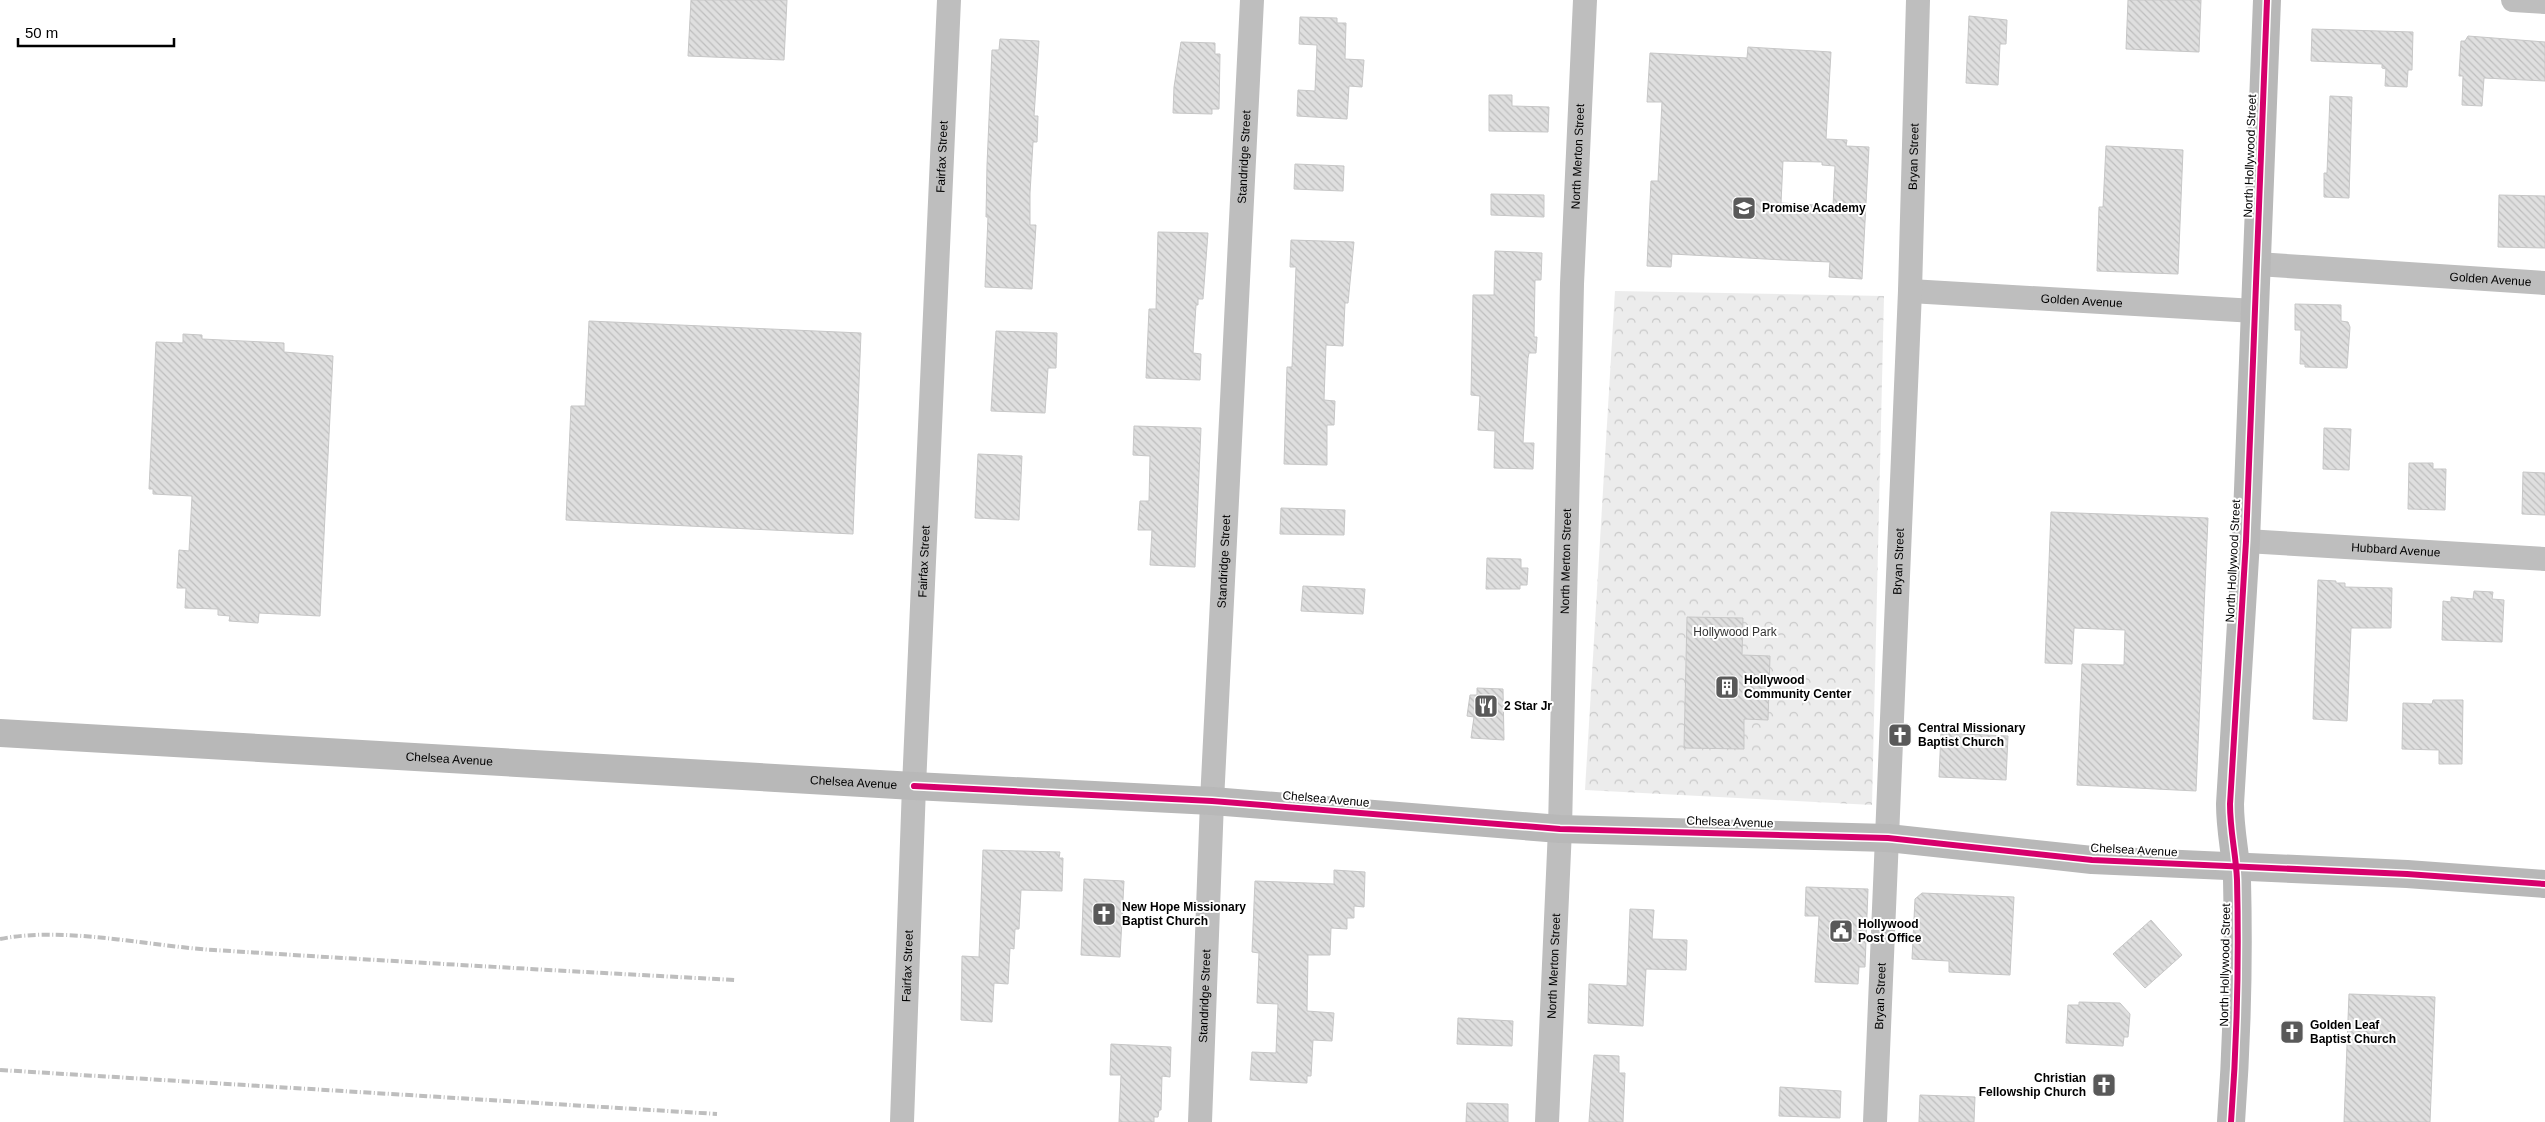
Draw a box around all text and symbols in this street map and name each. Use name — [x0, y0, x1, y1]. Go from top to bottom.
scale bar — [18, 15, 174, 47]
text: 50 m — [25, 24, 58, 41]
street label: North Hollywood Street — [2241, 93, 2259, 218]
street label: North Merton Street — [1568, 103, 1587, 210]
street label: Standridge Street — [1235, 109, 1254, 204]
street label: Fairfax Street — [933, 120, 951, 193]
street label: Bryan Street — [1906, 123, 1922, 190]
school or university icon: Promise Academy — [1731, 195, 1757, 221]
place label: Promise Academy — [1762, 201, 1866, 215]
street label: Golden Avenue — [2449, 270, 2532, 289]
street label: Golden Avenue — [2040, 292, 2123, 310]
street label: North Hollywood Street — [2223, 498, 2243, 623]
street label: North Merton Street — [1558, 508, 1574, 614]
street label: Standridge Street — [1215, 514, 1233, 609]
street label: Fairfax Street — [915, 524, 933, 598]
street label: Bryan Street — [1890, 527, 1907, 595]
street label: Hubbard Avenue — [2351, 540, 2441, 560]
park label: Hollywood Park — [1693, 625, 1778, 639]
place label: Hollywood Community Center — [1744, 673, 1852, 701]
building icon: Hollywood Community Center — [1714, 674, 1740, 700]
restaurant icon: 2 Star Jr — [1473, 693, 1499, 719]
place label: 2 Star Jr — [1504, 699, 1552, 713]
place label: Central Missionary Baptist Church — [1918, 721, 2026, 749]
church icon: Central Missionary Baptist Church — [1887, 722, 1913, 748]
street label: Chelsea Avenue — [405, 750, 494, 769]
street label: Chelsea Avenue — [810, 773, 898, 792]
street label: Chelsea Avenue — [1282, 788, 1370, 810]
street label: Chelsea Avenue — [1686, 813, 1774, 831]
street label: Chelsea Avenue — [2090, 841, 2178, 859]
place label: New Hope Missionary Baptist Church — [1122, 900, 1246, 928]
church icon: New Hope Missionary Baptist Church — [1091, 901, 1117, 927]
street label: North Hollywood Street — [2217, 903, 2233, 1027]
street label: North Merton Street — [1545, 912, 1563, 1019]
place label: Hollywood Post Office — [1858, 917, 1922, 945]
public building icon: Hollywood Post Office — [1828, 918, 1854, 944]
street label: Fairfax Street — [899, 929, 916, 1002]
street label: Standridge Street — [1196, 948, 1213, 1043]
street label: Bryan Street — [1872, 962, 1889, 1030]
place label: Golden Leaf Baptist Church — [2310, 1018, 2396, 1046]
church icon: Golden Leaf Baptist Church — [2279, 1019, 2305, 1045]
place label: Christian Fellowship Church — [1979, 1071, 2086, 1099]
church icon: Christian Fellowship Church — [2091, 1072, 2117, 1098]

